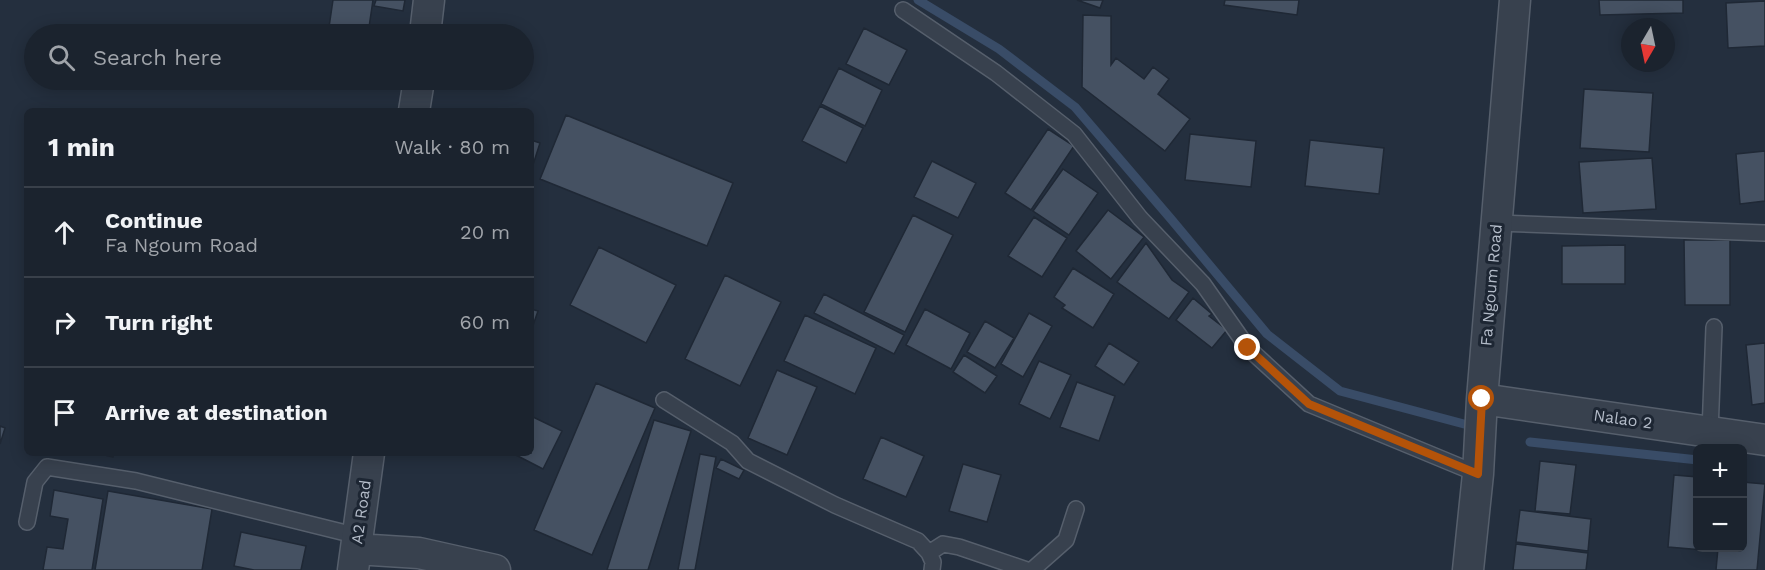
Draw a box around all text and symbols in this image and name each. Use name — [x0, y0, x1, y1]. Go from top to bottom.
north arrow — [1621, 18, 1675, 72]
search box — [24, 24, 534, 90]
icon: search — [45, 41, 78, 74]
text: Search here — [93, 45, 222, 70]
text: 1 min — [48, 132, 115, 162]
text: Walk · 80 m — [394, 135, 510, 159]
text: Continue — [105, 208, 203, 233]
icon: ahead — [48, 216, 81, 249]
text: 20 m — [460, 220, 510, 244]
street label: Fa Ngoum Road — [1476, 223, 1506, 347]
text: Fa Ngoum Road — [105, 233, 258, 257]
icon: right — [48, 306, 81, 339]
text: Turn right — [105, 310, 212, 335]
text: 60 m — [460, 310, 510, 334]
route end — [1234, 334, 1260, 360]
route start — [1468, 385, 1494, 411]
icon: arrive — [48, 396, 81, 429]
text: Arrive at destination — [105, 400, 328, 425]
street label: Nalao 2 — [1592, 405, 1654, 433]
map controls — [1693, 444, 1747, 552]
button: + — [1693, 444, 1747, 498]
street label: A2 Road — [347, 479, 375, 545]
button: − — [1693, 498, 1747, 552]

